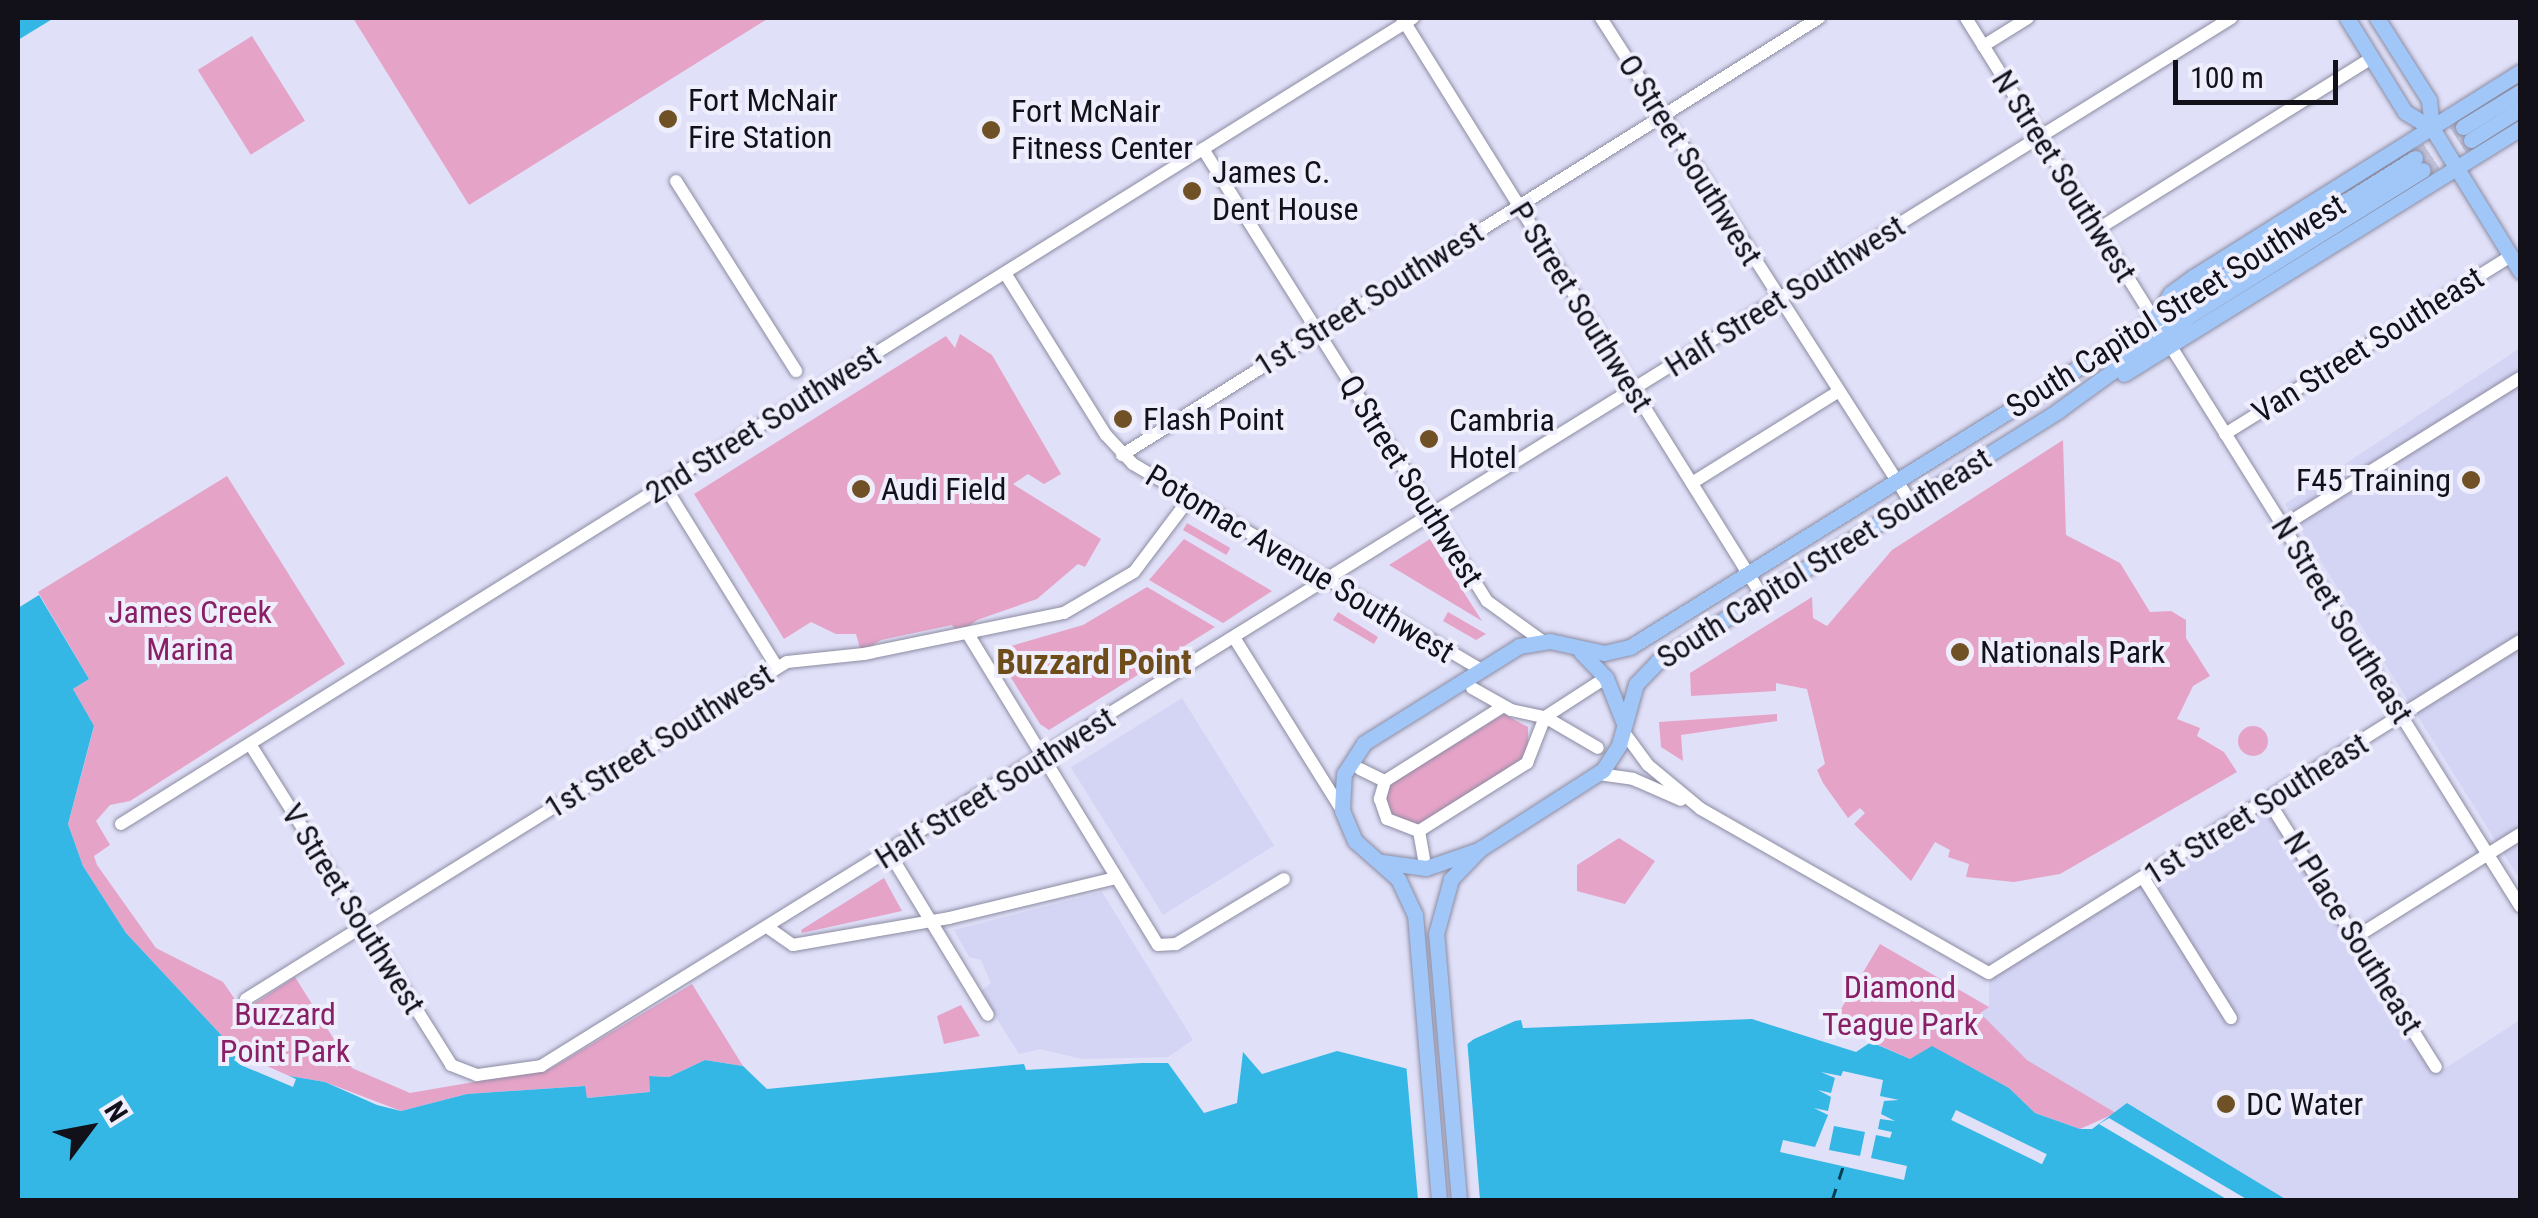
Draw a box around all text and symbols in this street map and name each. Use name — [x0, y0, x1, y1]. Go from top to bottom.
scale bar — [2178, 40, 2343, 102]
street label: O Street Southwest — [1610, 47, 1770, 273]
text: 100 m — [2190, 60, 2264, 95]
street label: N Street Southwest — [1983, 63, 2145, 289]
place label: Fort McNair Fire Station — [688, 82, 838, 157]
place label: Fort McNair Fitness Center — [1011, 93, 1193, 168]
marker: Fort McNair Fire Station — [657, 108, 679, 130]
marker: Fort McNair Fitness Center — [980, 119, 1002, 141]
place label: James C. Dent House — [1212, 154, 1359, 229]
marker: James C. Dent House — [1181, 180, 1203, 202]
street label: South Capitol Street Southwest — [2000, 186, 2352, 426]
street label: P Street Southwest — [1501, 195, 1661, 419]
street label: Half Street Southwest — [1658, 207, 1912, 385]
street label: 1st Street Southwest — [1248, 213, 1490, 385]
street label: Van Street Southeast — [2245, 258, 2491, 432]
street label: 2nd Street Southwest — [638, 336, 888, 512]
street label: Q Street Southwest — [1331, 368, 1491, 594]
place label: Flash Point — [1143, 400, 1284, 438]
place label: Cambria Hotel — [1449, 402, 1555, 477]
marker: Flash Point — [1112, 408, 1134, 430]
marker: Cambria Hotel — [1418, 428, 1440, 450]
street label: South Capitol Street Southeast — [1650, 439, 1998, 677]
street label: Potomac Avenue Southwest — [1139, 457, 1461, 671]
place label: F45 Training — [2295, 461, 2451, 499]
marker: F45 Training — [2460, 469, 2482, 491]
place label: Audi Field — [881, 470, 1006, 508]
marker: Audi Field — [850, 478, 872, 500]
street label: N Street Southeast — [2263, 509, 2421, 731]
park label: James Creek Marina — [108, 594, 272, 669]
place label: Nationals Park — [1980, 633, 2165, 671]
marker: Nationals Park — [1949, 641, 1971, 663]
district label: Buzzard Point — [996, 642, 1192, 684]
street label: 1st Street Southwest — [538, 655, 780, 827]
street label: Half Street Southwest — [868, 699, 1122, 877]
street label: 1st Street Southeast — [2137, 725, 2375, 893]
street label: V Street Southwest — [273, 797, 433, 1021]
street label: N Place Southeast — [2275, 824, 2431, 1042]
park label: Diamond Teague Park — [1822, 969, 1978, 1044]
park label: Buzzard Point Park — [220, 996, 350, 1071]
north arrow — [40, 1078, 140, 1178]
place label: DC Water — [2246, 1085, 2363, 1123]
marker: DC Water — [2215, 1093, 2237, 1115]
text: N — [97, 1096, 134, 1128]

